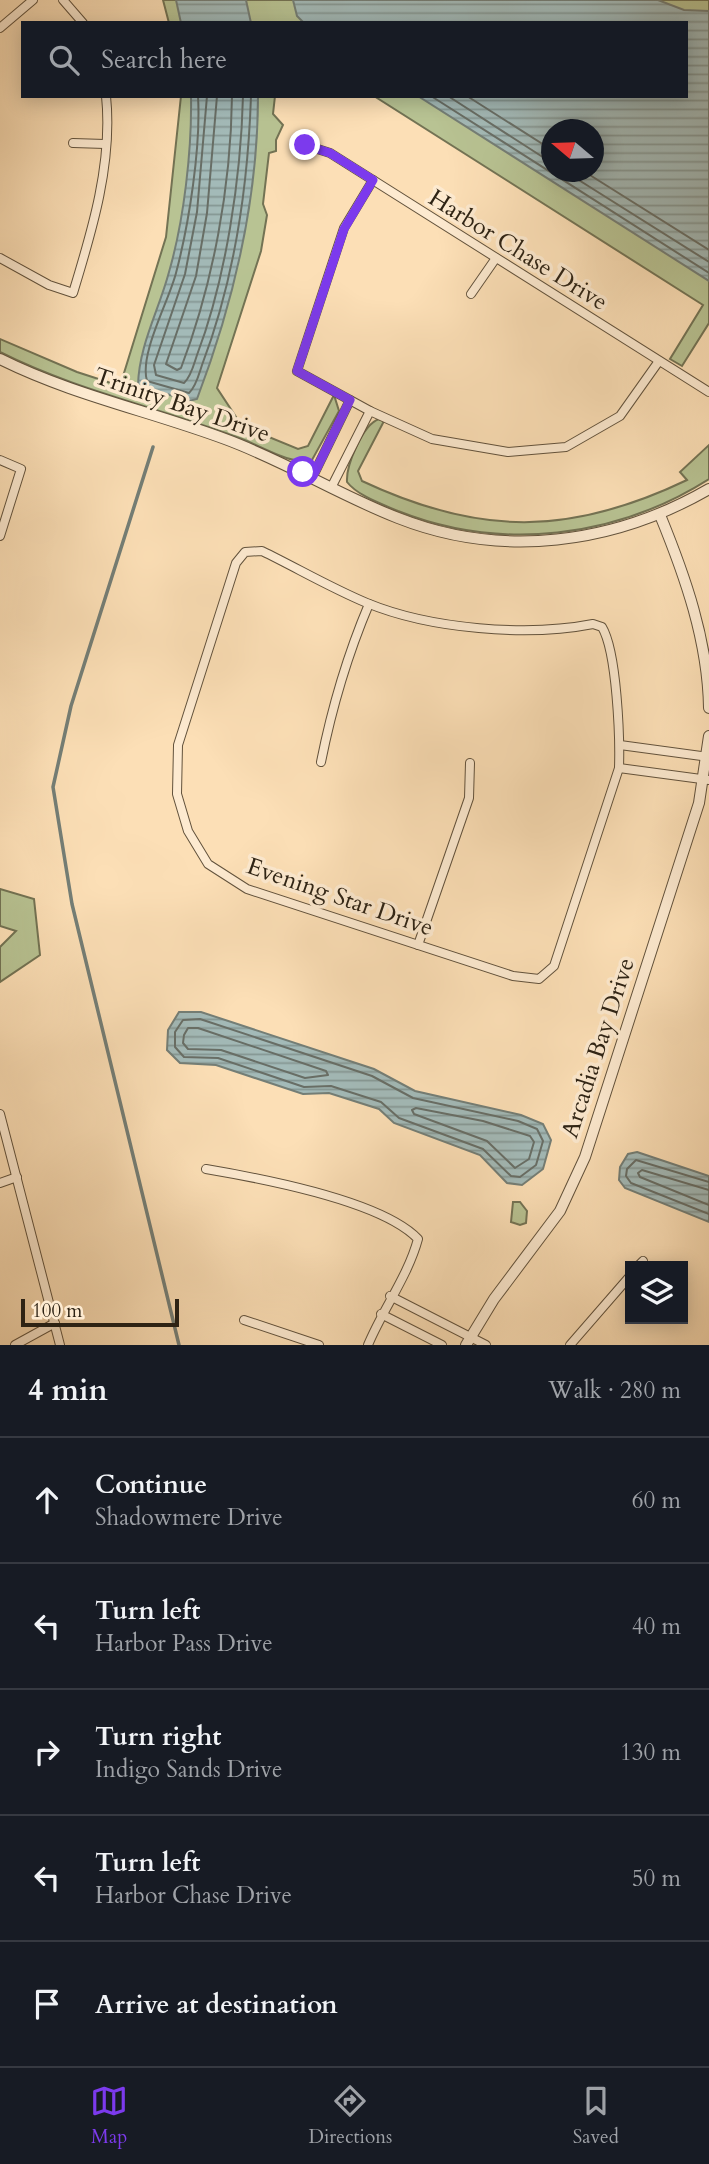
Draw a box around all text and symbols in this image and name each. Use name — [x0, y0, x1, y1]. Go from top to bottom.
search box — [21, 21, 688, 98]
icon: search — [45, 41, 83, 79]
text: Search here — [101, 42, 227, 77]
north arrow — [541, 119, 604, 182]
route end — [289, 129, 320, 160]
street label: Harbor Chase Drive — [422, 182, 614, 318]
street label: Trinity Bay Drive — [90, 359, 274, 451]
route start — [287, 456, 318, 487]
street label: Evening Star Drive — [242, 850, 438, 944]
street label: Arcadia Bay Drive — [553, 954, 643, 1142]
map controls — [625, 1261, 688, 1324]
button: layers — [625, 1261, 688, 1324]
scale bar — [21, 1296, 178, 1328]
text: 100 m — [32, 1298, 82, 1324]
text: 4 min — [28, 1370, 108, 1411]
text: Walk · 280 m — [548, 1375, 681, 1406]
text: Continue — [95, 1467, 207, 1502]
icon: ahead — [28, 1481, 66, 1519]
text: 60 m — [632, 1485, 681, 1516]
text: Shadowmere Drive — [95, 1502, 283, 1533]
text: Turn left — [95, 1593, 200, 1628]
icon: left — [28, 1607, 66, 1645]
text: 40 m — [632, 1611, 681, 1642]
text: Harbor Pass Drive — [95, 1628, 273, 1659]
text: Turn right — [95, 1719, 222, 1754]
icon: right — [28, 1733, 66, 1771]
text: 130 m — [620, 1737, 681, 1768]
text: Indigo Sands Drive — [95, 1754, 282, 1785]
text: Turn left — [95, 1845, 200, 1880]
icon: left — [28, 1859, 66, 1897]
text: 50 m — [632, 1863, 681, 1894]
text: Harbor Chase Drive — [95, 1880, 292, 1911]
icon: arrive — [28, 1985, 66, 2023]
text: Arrive at destination — [95, 1987, 338, 2022]
tab: Map — [90, 2082, 128, 2150]
tab: Directions — [309, 2082, 392, 2150]
tab: Saved — [573, 2082, 619, 2150]

